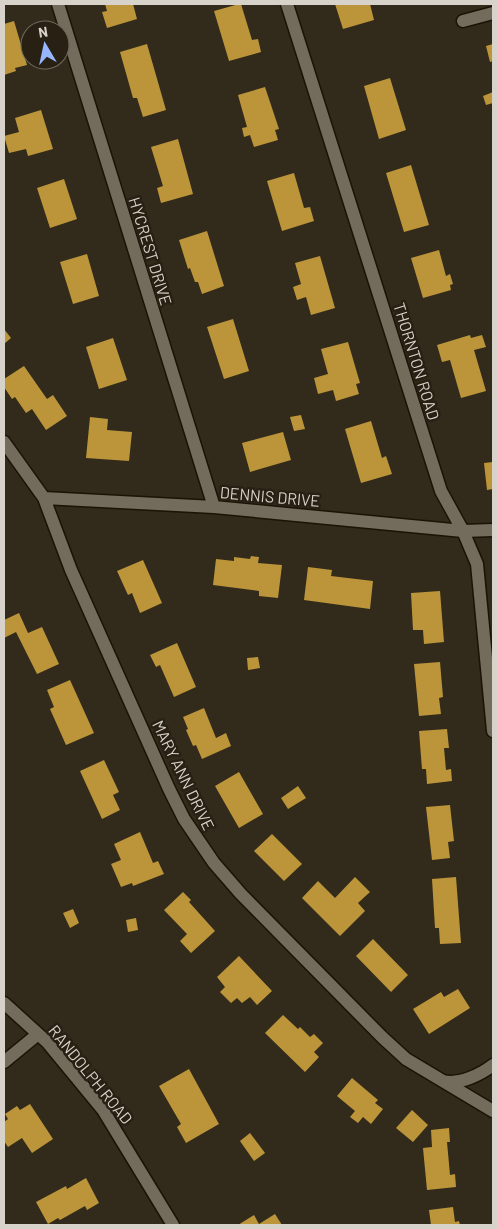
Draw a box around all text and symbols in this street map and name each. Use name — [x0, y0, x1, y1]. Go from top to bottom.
north arrow — [20, 20, 70, 70]
text: N — [37, 23, 49, 41]
street label: HYCREST DRIVE — [125, 195, 177, 307]
street label: THORNTON ROAD — [390, 300, 444, 422]
street label: DENNIS DRIVE — [219, 482, 321, 510]
street label: MARY ANN DRIVE — [149, 717, 219, 833]
street label: RANDOLPH ROAD — [45, 1021, 137, 1127]

